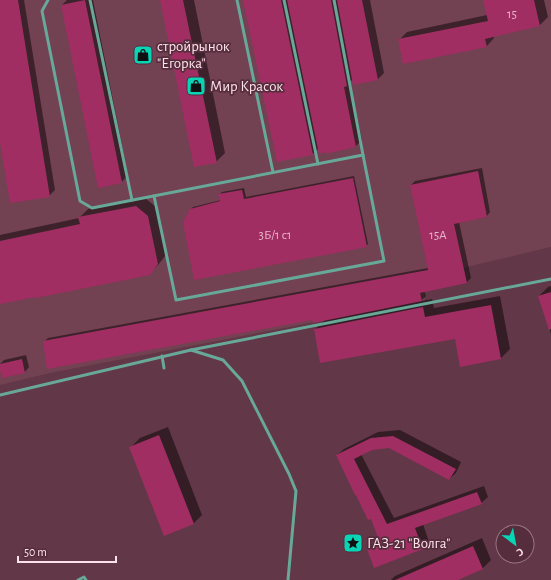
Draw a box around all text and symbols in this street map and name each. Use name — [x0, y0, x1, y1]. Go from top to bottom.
house number: 15 — [507, 8, 517, 21]
place label: стройрынок "Егорка" — [157, 39, 230, 71]
shop icon: стройрынок "Егорка" — [132, 44, 154, 66]
shop icon: Мир Красок — [185, 75, 207, 97]
place label: Мир Красок — [210, 79, 283, 94]
house number: 3Б/1 с1 — [259, 229, 291, 242]
house number: 15А — [429, 229, 447, 242]
north arrow — [495, 524, 535, 564]
place icon: ГАЗ-21 "Волга" — [342, 532, 364, 554]
place label: ГАЗ-21 "Волга" — [367, 536, 450, 551]
scale bar — [18, 538, 116, 564]
text: 50 m — [24, 546, 47, 558]
text: С — [515, 546, 526, 558]

